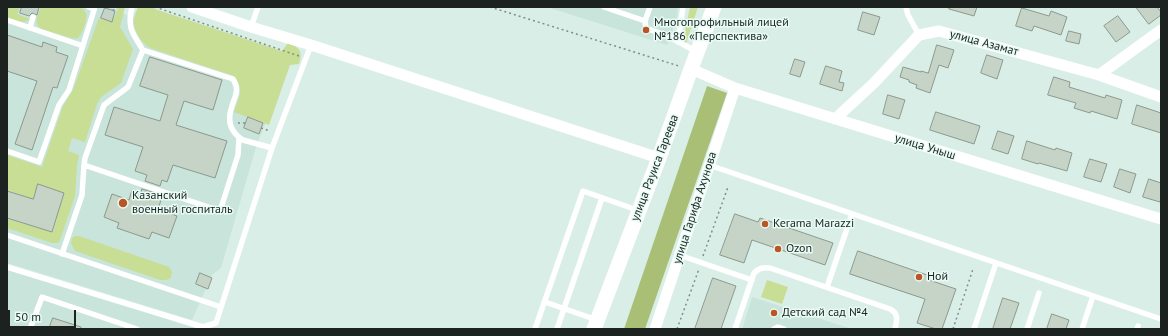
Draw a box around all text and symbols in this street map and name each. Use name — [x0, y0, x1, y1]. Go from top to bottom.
place label: Многопрофильный лицей №186 «Перспектива» — [654, 16, 789, 44]
marker: Многопрофильный лицей №186 «Перспектива» — [641, 25, 651, 35]
street label: улица Азамат — [948, 27, 1020, 59]
street label: улица Рауиса Гареева — [628, 113, 682, 223]
street label: улица Уныш — [893, 131, 957, 163]
street label: улица Гарифа Ахунова — [670, 150, 720, 266]
place label: Казанский военный госпиталь — [132, 189, 233, 217]
marker: Казанский военный госпиталь — [117, 197, 129, 209]
place label: Kerama Marazzi — [773, 217, 854, 231]
marker: Kerama Marazzi — [760, 219, 770, 229]
place label: Ozon — [786, 242, 812, 256]
marker: Ozon — [773, 244, 783, 254]
place label: Ной — [927, 270, 948, 284]
marker: Ной — [914, 272, 924, 282]
scale bar — [10, 302, 78, 328]
place label: Детский сад №4 — [782, 306, 868, 320]
marker: Детский сад №4 — [769, 308, 779, 318]
text: 50 m — [15, 309, 41, 324]

